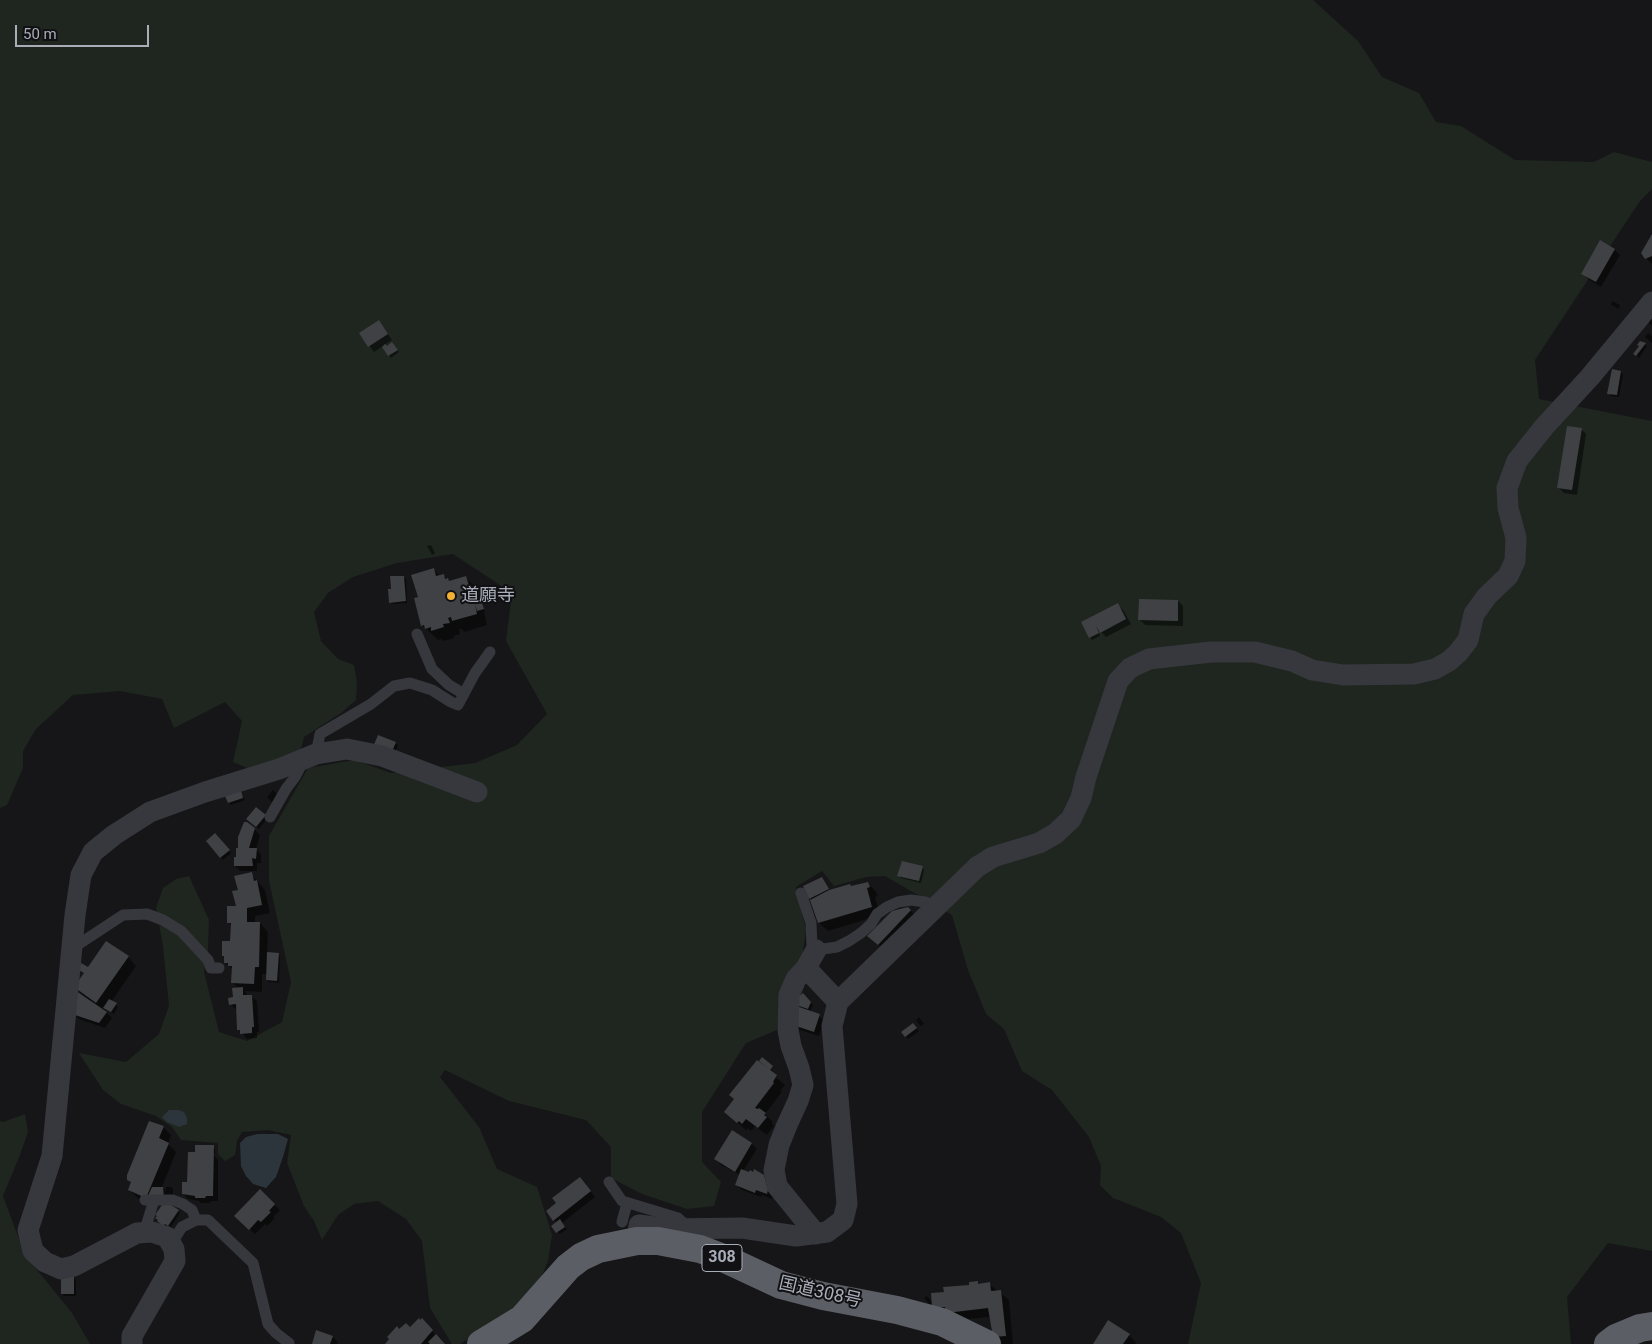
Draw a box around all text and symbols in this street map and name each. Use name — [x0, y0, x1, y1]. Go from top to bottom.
scale bar — [18, 15, 151, 47]
text: 50 m — [23, 25, 57, 43]
place label: 道願寺 — [461, 585, 515, 607]
marker: 道願寺 — [445, 590, 457, 602]
road number: 308 — [702, 1244, 742, 1272]
street label: 国道308号 — [776, 1273, 864, 1313]

